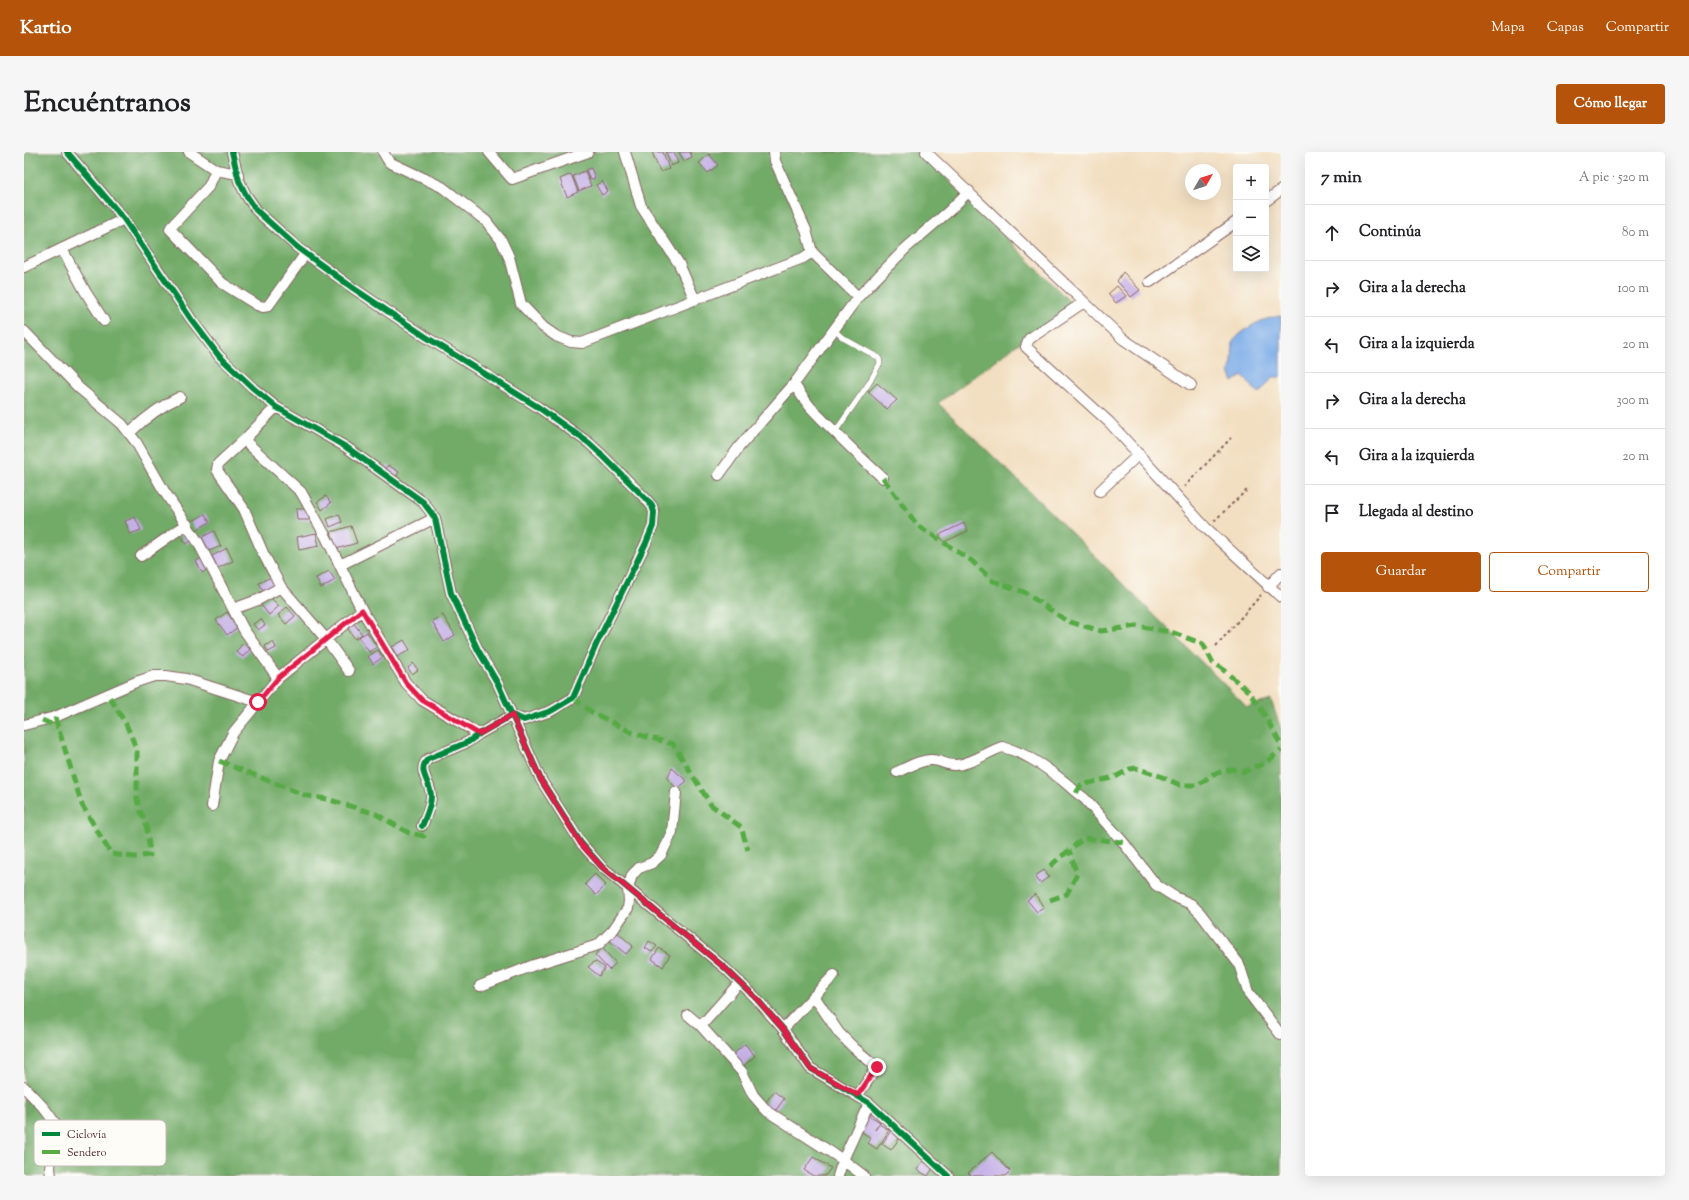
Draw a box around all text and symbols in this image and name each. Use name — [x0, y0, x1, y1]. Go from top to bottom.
text: Kartio — [20, 15, 72, 42]
text: Mapa — [1491, 18, 1525, 38]
text: Capas — [1547, 18, 1584, 38]
text: Compartir — [1606, 18, 1669, 38]
text: Encuéntranos — [24, 84, 191, 124]
button: Cómo llegar — [1556, 84, 1665, 124]
north arrow — [1185, 164, 1221, 200]
map controls — [1233, 164, 1269, 272]
button: + — [1233, 164, 1269, 200]
text: 7 min — [1321, 166, 1362, 190]
text: A pie · 520 m — [1579, 169, 1649, 187]
button: − — [1233, 200, 1269, 236]
icon: ahead — [1321, 222, 1343, 244]
text: Continúa — [1359, 222, 1421, 243]
text: 80 m — [1622, 224, 1649, 242]
button: layers — [1233, 236, 1269, 272]
icon: right — [1321, 278, 1343, 300]
text: Gira a la derecha — [1359, 278, 1466, 299]
text: 100 m — [1617, 280, 1649, 298]
icon: left — [1321, 334, 1343, 356]
text: Gira a la izquierda — [1359, 334, 1475, 355]
text: 20 m — [1623, 336, 1649, 354]
icon: right — [1321, 390, 1343, 412]
text: Gira a la derecha — [1359, 390, 1466, 411]
text: 300 m — [1617, 392, 1649, 410]
icon: left — [1321, 446, 1343, 468]
text: Gira a la izquierda — [1359, 446, 1475, 467]
text: 20 m — [1623, 448, 1649, 466]
icon: arrive — [1321, 502, 1343, 524]
text: Llegada al destino — [1359, 502, 1474, 523]
button: Guardar — [1321, 552, 1481, 592]
button: Compartir — [1489, 552, 1649, 592]
route start — [249, 693, 267, 711]
route end — [868, 1058, 886, 1076]
legend — [34, 1120, 166, 1166]
text: Ciclovía — [67, 1127, 106, 1143]
text: Sendero — [67, 1145, 106, 1161]

